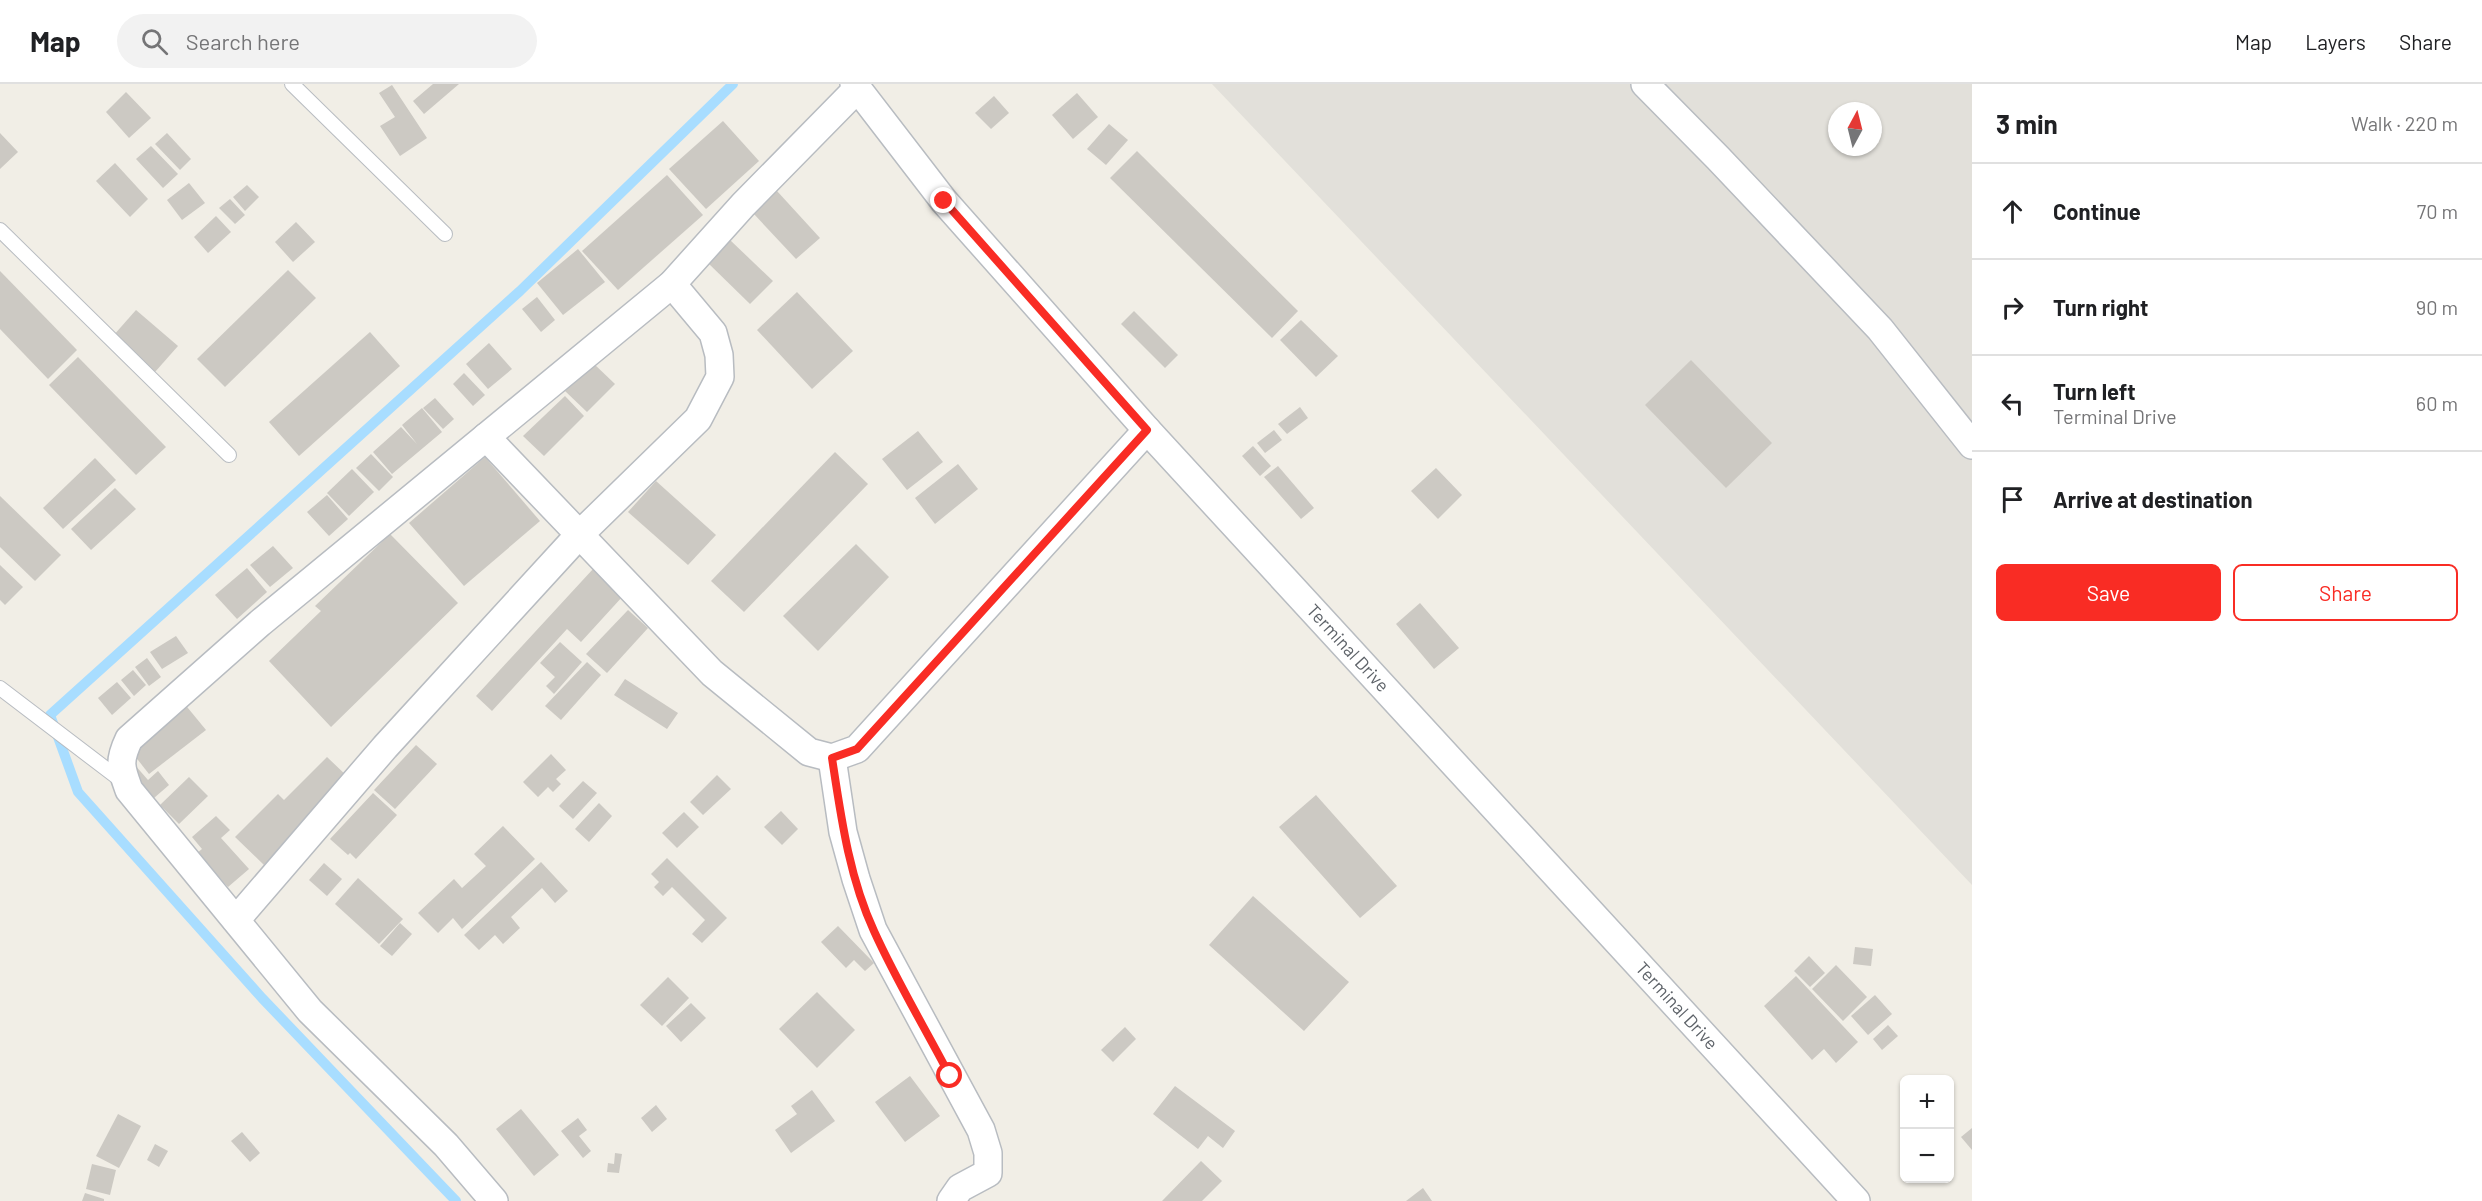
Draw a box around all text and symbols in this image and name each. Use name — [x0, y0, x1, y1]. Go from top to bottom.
search box — [117, 14, 537, 68]
text: Map — [30, 24, 81, 58]
icon: search — [138, 25, 171, 58]
text: Search here — [186, 28, 300, 54]
text: Map — [2235, 29, 2272, 54]
text: Layers — [2305, 29, 2366, 54]
text: Share — [2399, 29, 2452, 54]
north arrow — [1828, 102, 1882, 156]
text: 3 min — [1996, 108, 2058, 139]
text: Walk · 220 m — [2351, 111, 2458, 135]
route end — [930, 187, 956, 213]
icon: ahead — [1996, 195, 2029, 228]
text: Continue — [2053, 198, 2141, 224]
text: 70 m — [2417, 199, 2458, 223]
icon: right — [1996, 291, 2029, 324]
text: Turn right — [2053, 294, 2148, 320]
text: 90 m — [2416, 295, 2458, 319]
text: Turn left — [2053, 378, 2136, 404]
icon: left — [1996, 387, 2029, 420]
text: 60 m — [2416, 391, 2458, 415]
text: Terminal Drive — [2053, 404, 2177, 428]
icon: arrive — [1996, 483, 2029, 516]
text: Arrive at destination — [2053, 486, 2252, 512]
button: Save — [1996, 564, 2221, 621]
button: Share — [2233, 564, 2458, 621]
street label: Terminal Drive — [1303, 599, 1394, 696]
street label: Terminal Drive — [1632, 957, 1723, 1054]
route start — [936, 1062, 962, 1088]
map controls — [1900, 1075, 1954, 1183]
button: + — [1900, 1075, 1954, 1129]
button: − — [1900, 1129, 1954, 1183]

